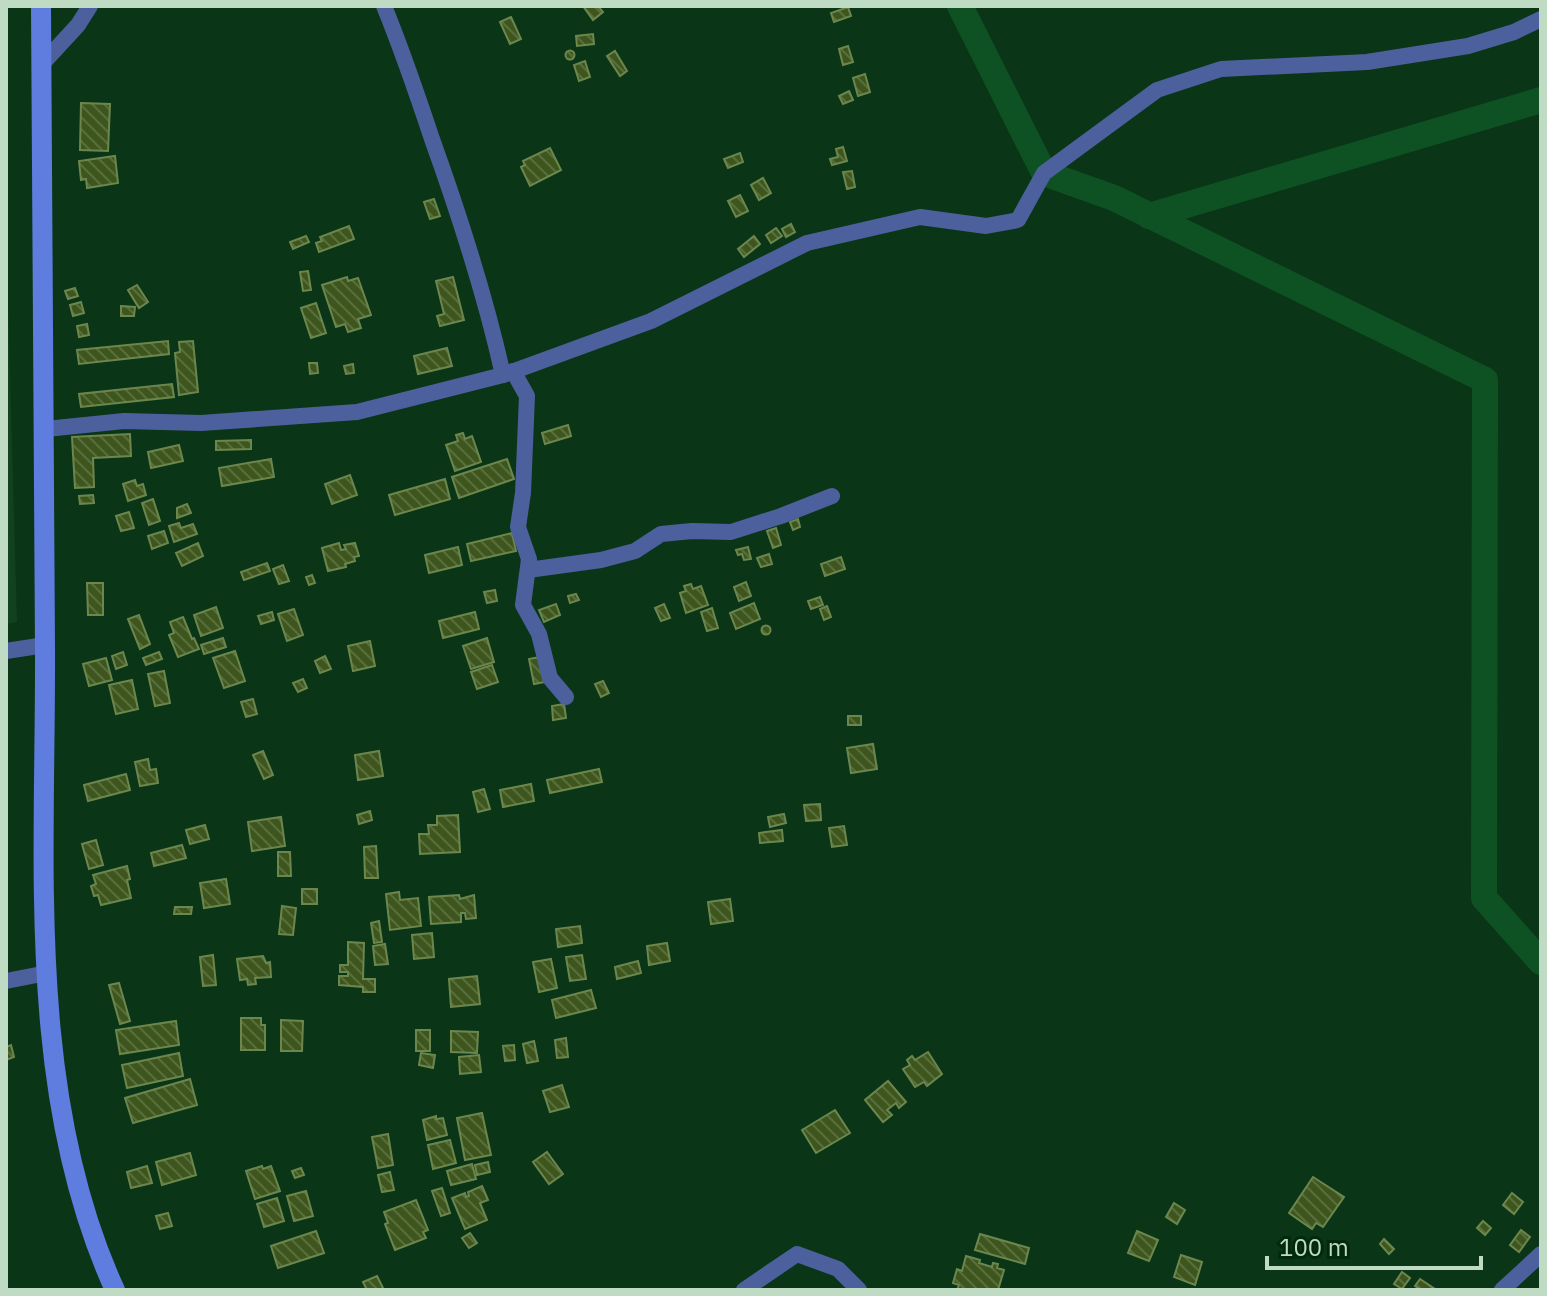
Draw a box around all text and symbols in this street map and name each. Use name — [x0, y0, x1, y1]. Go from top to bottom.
scale bar — [1267, 1220, 1481, 1270]
text: 100 m — [1279, 1231, 1349, 1263]

